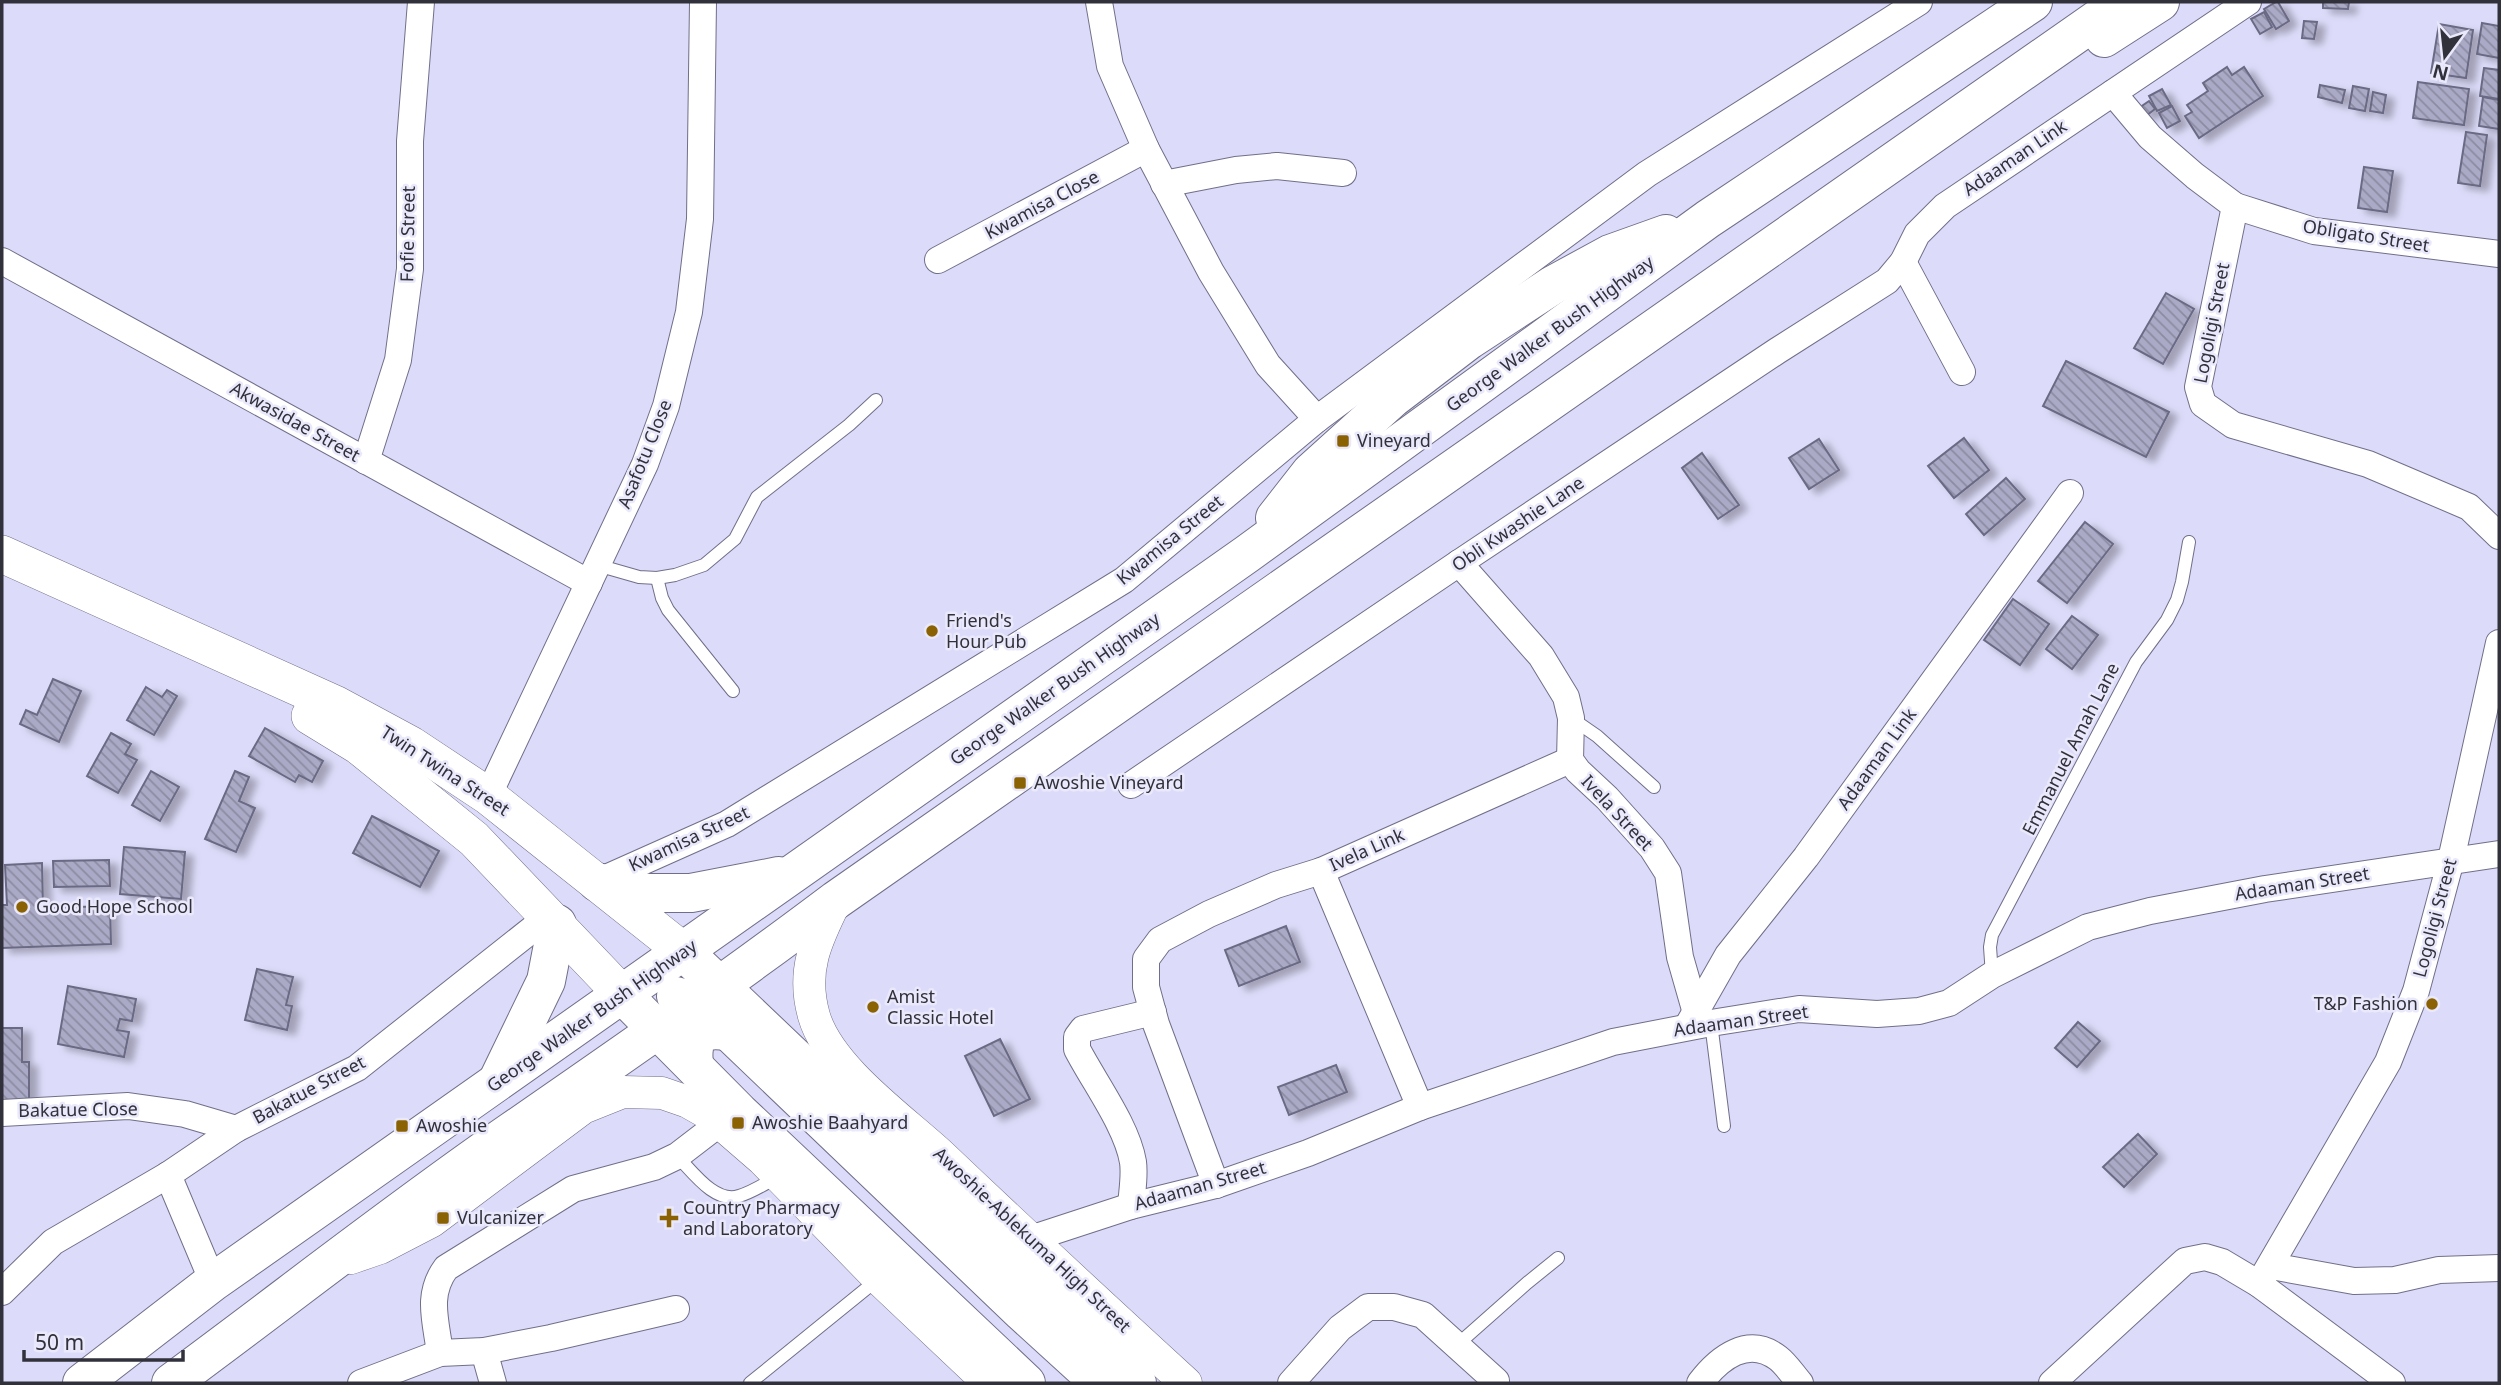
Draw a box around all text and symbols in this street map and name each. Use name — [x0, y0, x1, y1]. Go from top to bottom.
north arrow — [2410, 21, 2480, 91]
text: N — [2430, 58, 2451, 87]
street label: Adaaman Link — [1958, 113, 2071, 201]
street label: Kwamisa Close — [980, 164, 1103, 244]
street label: Fofie Street — [394, 185, 420, 282]
street label: Obligato Street — [2301, 213, 2432, 257]
street label: George Walker Bush Highway — [1441, 249, 1659, 417]
street label: Logoligi Street — [2188, 260, 2235, 385]
street label: Akwasidae Street — [226, 376, 365, 467]
street label: Asafotu Close — [611, 396, 677, 512]
place label: Vineyard — [1357, 428, 1431, 452]
marker: Vineyard — [1335, 433, 1351, 449]
street label: Obli Kwashie Lane — [1447, 470, 1588, 576]
street label: Kwamisa Street — [1111, 489, 1228, 590]
street label: George Walker Bush Highway — [945, 606, 1165, 770]
place label: Friend's Hour Pub — [946, 608, 1027, 653]
marker: Friend's Hour Pub — [924, 623, 940, 639]
street label: Emmanuel Amah Lane — [2016, 658, 2124, 839]
street label: Adaaman Link — [1831, 702, 1921, 814]
street label: Twin Twina Street — [377, 720, 515, 821]
street label: Ivela Street — [1577, 769, 1659, 856]
place label: Awoshie Vineyard — [1034, 770, 1184, 794]
marker: Awoshie Vineyard — [1012, 775, 1028, 791]
street label: Kwamisa Street — [624, 799, 753, 877]
street label: Ivela Link — [1325, 822, 1408, 876]
street label: Logoligi Street — [2407, 855, 2462, 980]
street label: Adaaman Street — [2233, 860, 2371, 905]
place label: Good Hope School — [36, 894, 193, 918]
marker: Good Hope School — [14, 899, 30, 915]
street label: George Walker Bush Highway — [482, 933, 702, 1097]
place label: Amist Classic Hotel — [887, 984, 994, 1029]
place label: T&P Fashion — [2314, 991, 2418, 1015]
marker: T&P Fashion — [2424, 996, 2440, 1012]
marker: Amist Classic Hotel — [865, 999, 881, 1015]
street label: Adaaman Street — [1672, 999, 1810, 1041]
street label: Bakatue Street — [248, 1049, 369, 1129]
street label: Bakatue Close — [18, 1096, 138, 1122]
place label: Awoshie Baahyard — [752, 1110, 908, 1134]
place label: Awoshie — [416, 1113, 487, 1137]
marker: Awoshie Baahyard — [730, 1115, 746, 1131]
marker: Awoshie — [394, 1118, 410, 1134]
street label: Awoshie-Ablekuma High Street — [929, 1141, 1137, 1338]
street label: Adaaman Street — [1131, 1155, 1269, 1215]
place label: Country Pharmacy and Laboratory — [683, 1195, 840, 1240]
place label: Vulcanizer — [457, 1205, 545, 1229]
marker: Vulcanizer — [435, 1210, 451, 1226]
marker: Country Pharmacy and Laboratory — [661, 1210, 677, 1226]
scale bar — [24, 1318, 184, 1362]
text: 50 m — [35, 1328, 84, 1356]

